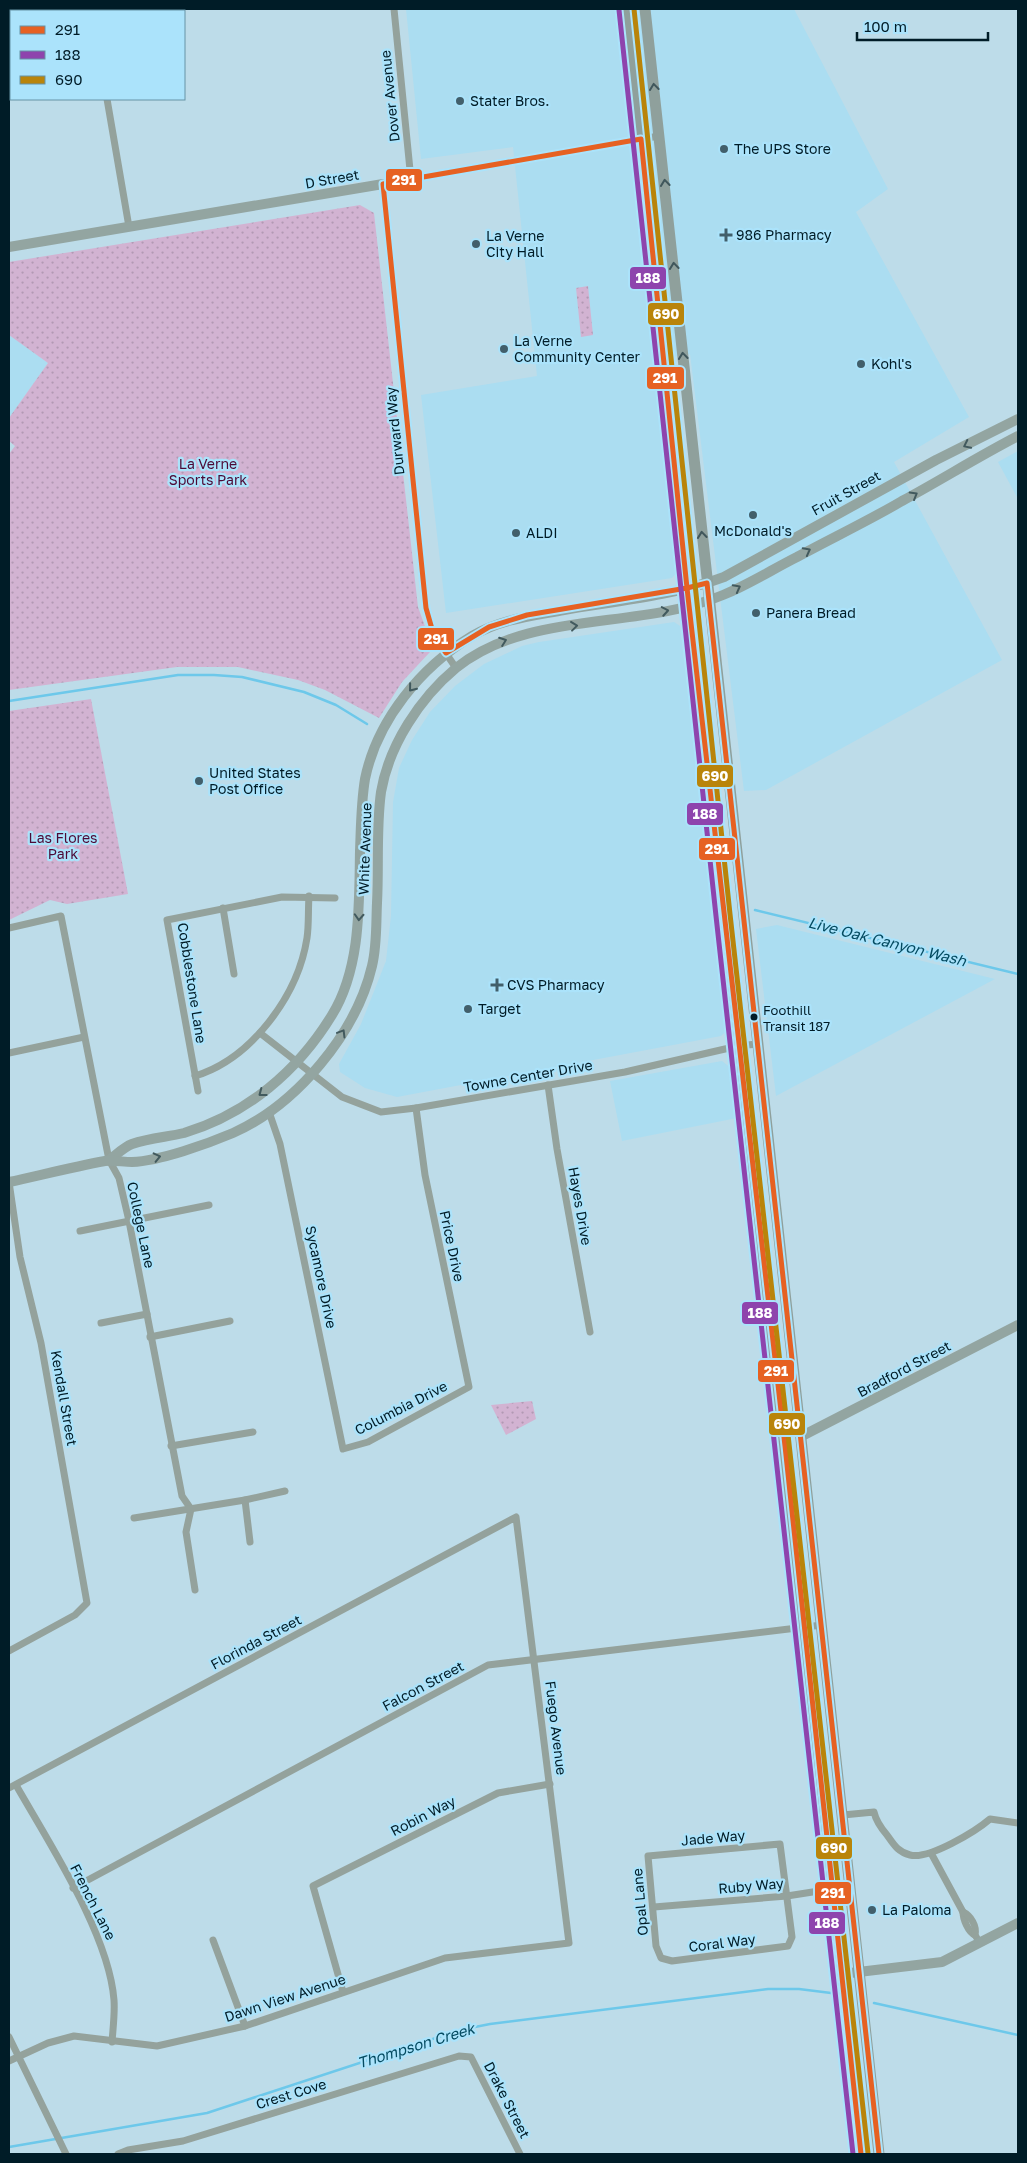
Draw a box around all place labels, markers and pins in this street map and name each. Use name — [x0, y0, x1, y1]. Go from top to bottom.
place label: Stater Bros. — [470, 92, 549, 109]
marker: Stater Bros. — [454, 95, 466, 107]
place label: The UPS Store — [734, 140, 831, 157]
marker: The UPS Store — [718, 143, 730, 155]
place label: 986 Pharmacy — [736, 226, 832, 243]
place label: La Verne City Hall — [486, 227, 544, 260]
marker: 986 Pharmacy — [720, 229, 732, 241]
marker: La Verne City Hall — [470, 238, 482, 250]
place label: La Verne Community Center — [514, 332, 641, 365]
marker: La Verne Community Center — [498, 343, 510, 355]
place label: Kohl's — [871, 355, 912, 372]
marker: Kohl's — [855, 358, 867, 370]
marker: McDonald's — [747, 509, 759, 521]
place label: McDonald's — [714, 522, 792, 539]
place label: ALDI — [526, 524, 558, 541]
marker: ALDI — [510, 527, 522, 539]
place label: Panera Bread — [766, 604, 856, 621]
marker: Panera Bread — [750, 607, 762, 619]
place label: United States Post Office — [209, 764, 301, 797]
marker: United States Post Office — [193, 775, 205, 787]
place label: CVS Pharmacy — [507, 976, 605, 993]
marker: CVS Pharmacy — [491, 979, 503, 991]
place label: Target — [478, 1000, 521, 1017]
place label: Foothill Transit 187 — [763, 1002, 830, 1034]
marker: Target — [462, 1003, 474, 1015]
marker: Foothill Transit 187 — [749, 1012, 759, 1022]
place label: La Paloma — [882, 1901, 952, 1918]
marker: La Paloma — [866, 1904, 878, 1916]

